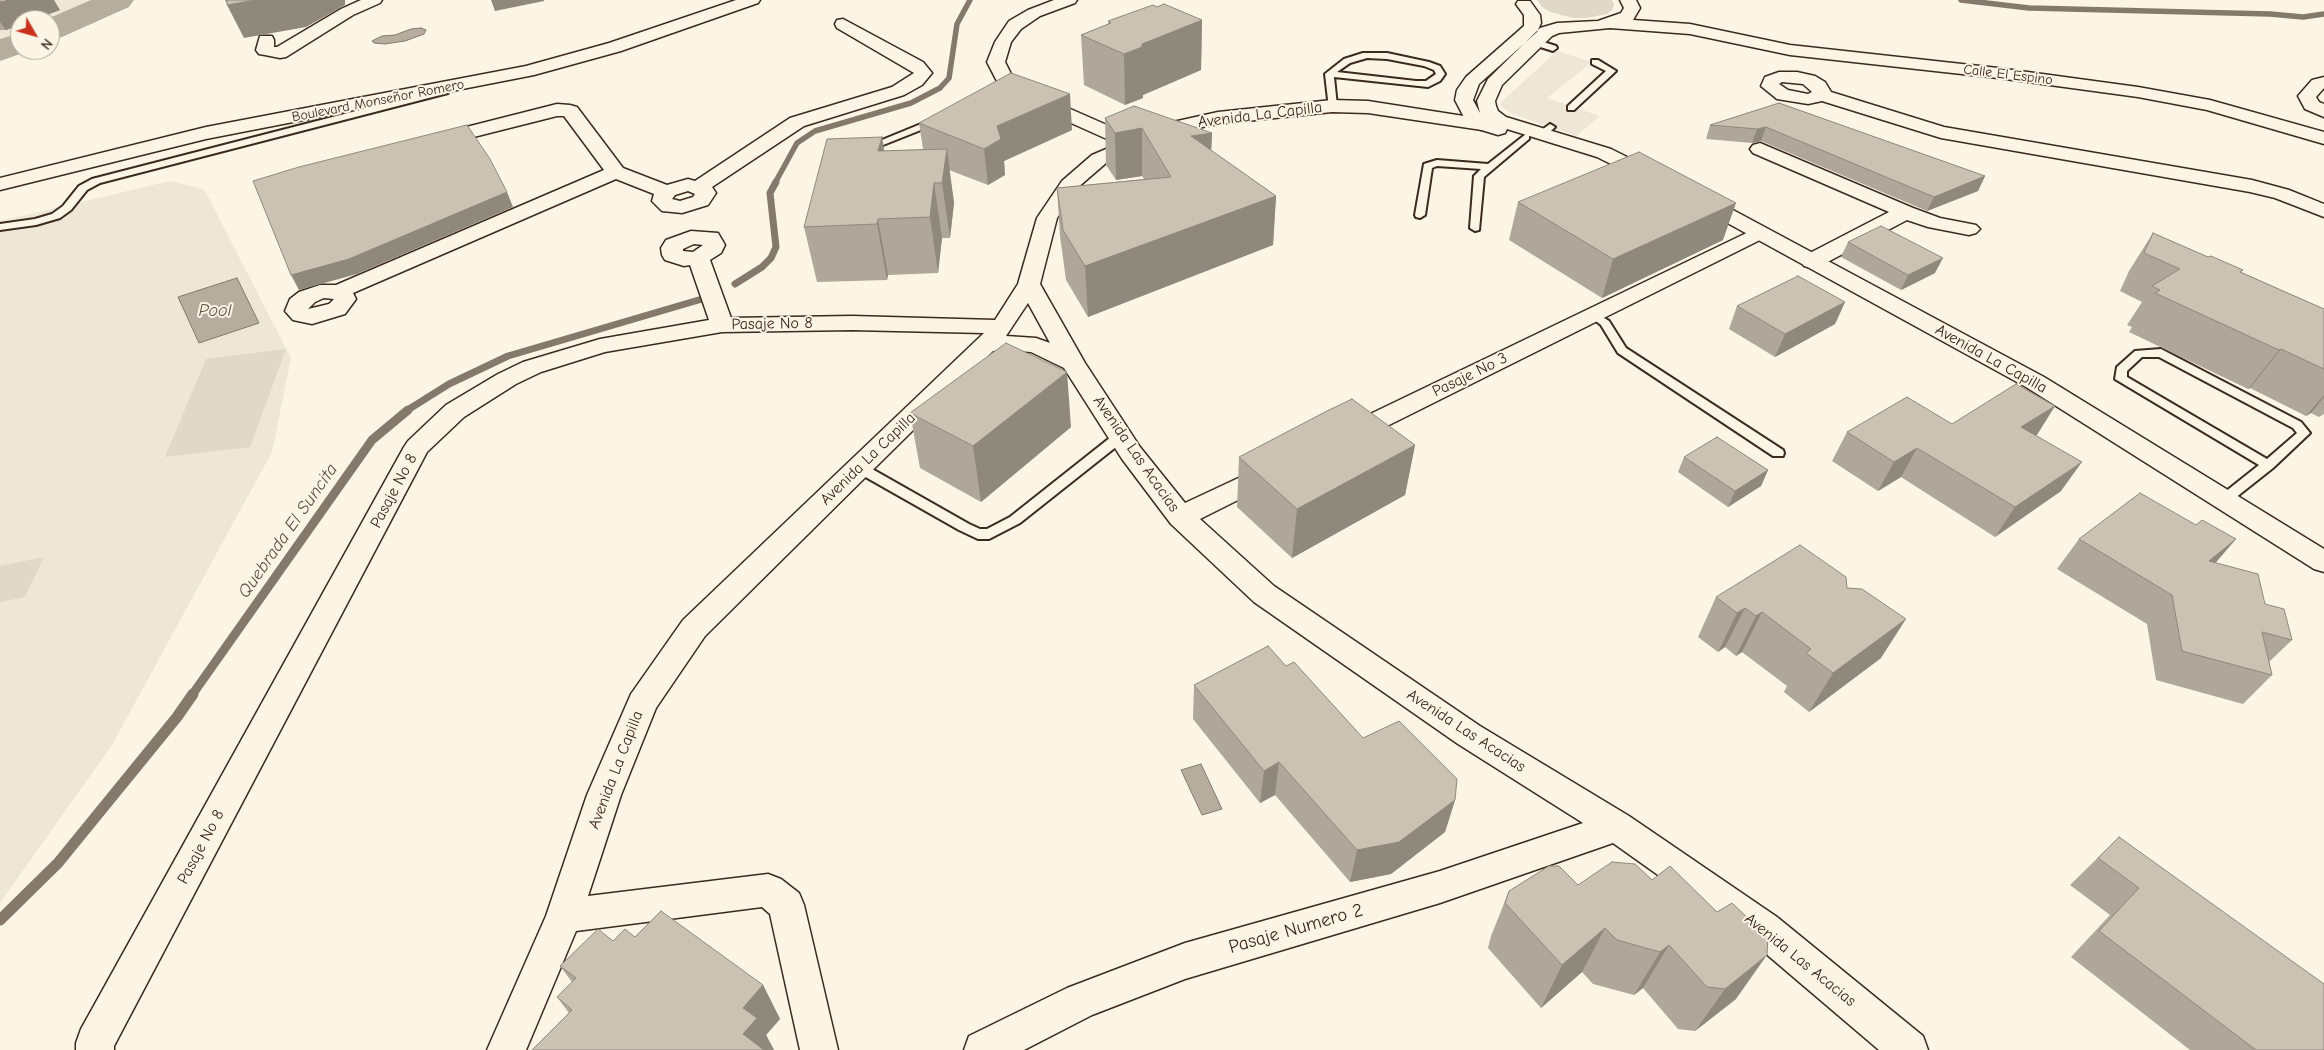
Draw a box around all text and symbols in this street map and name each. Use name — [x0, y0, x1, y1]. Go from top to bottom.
north arrow — [10, 10, 60, 60]
text: N — [37, 35, 56, 53]
street label: Calle El Espino — [1962, 61, 2054, 89]
street label: Boulevard Monseñor Romero — [290, 76, 466, 126]
street label: Avenida La Capilla — [1197, 98, 1323, 132]
water label: Pool — [199, 300, 231, 322]
street label: Pasaje No 8 — [731, 314, 813, 334]
street label: Avenida La Capilla — [1932, 320, 2050, 398]
street label: Pasaje No 3 — [1429, 349, 1511, 401]
street label: Avenida Las Acacias — [1089, 392, 1183, 516]
street label: Avenida La Capilla — [816, 409, 920, 509]
street label: Pasaje No 8 — [366, 451, 422, 531]
water label: Quebrada El Suncita — [234, 460, 342, 602]
street label: Avenida Las Acacias — [1403, 685, 1529, 777]
street label: Avenida La Capilla — [585, 708, 647, 832]
street label: Pasaje No 8 — [173, 807, 229, 887]
street label: Pasaje Numero 2 — [1226, 899, 1366, 959]
street label: Avenida Las Acacias — [1740, 909, 1860, 1011]

